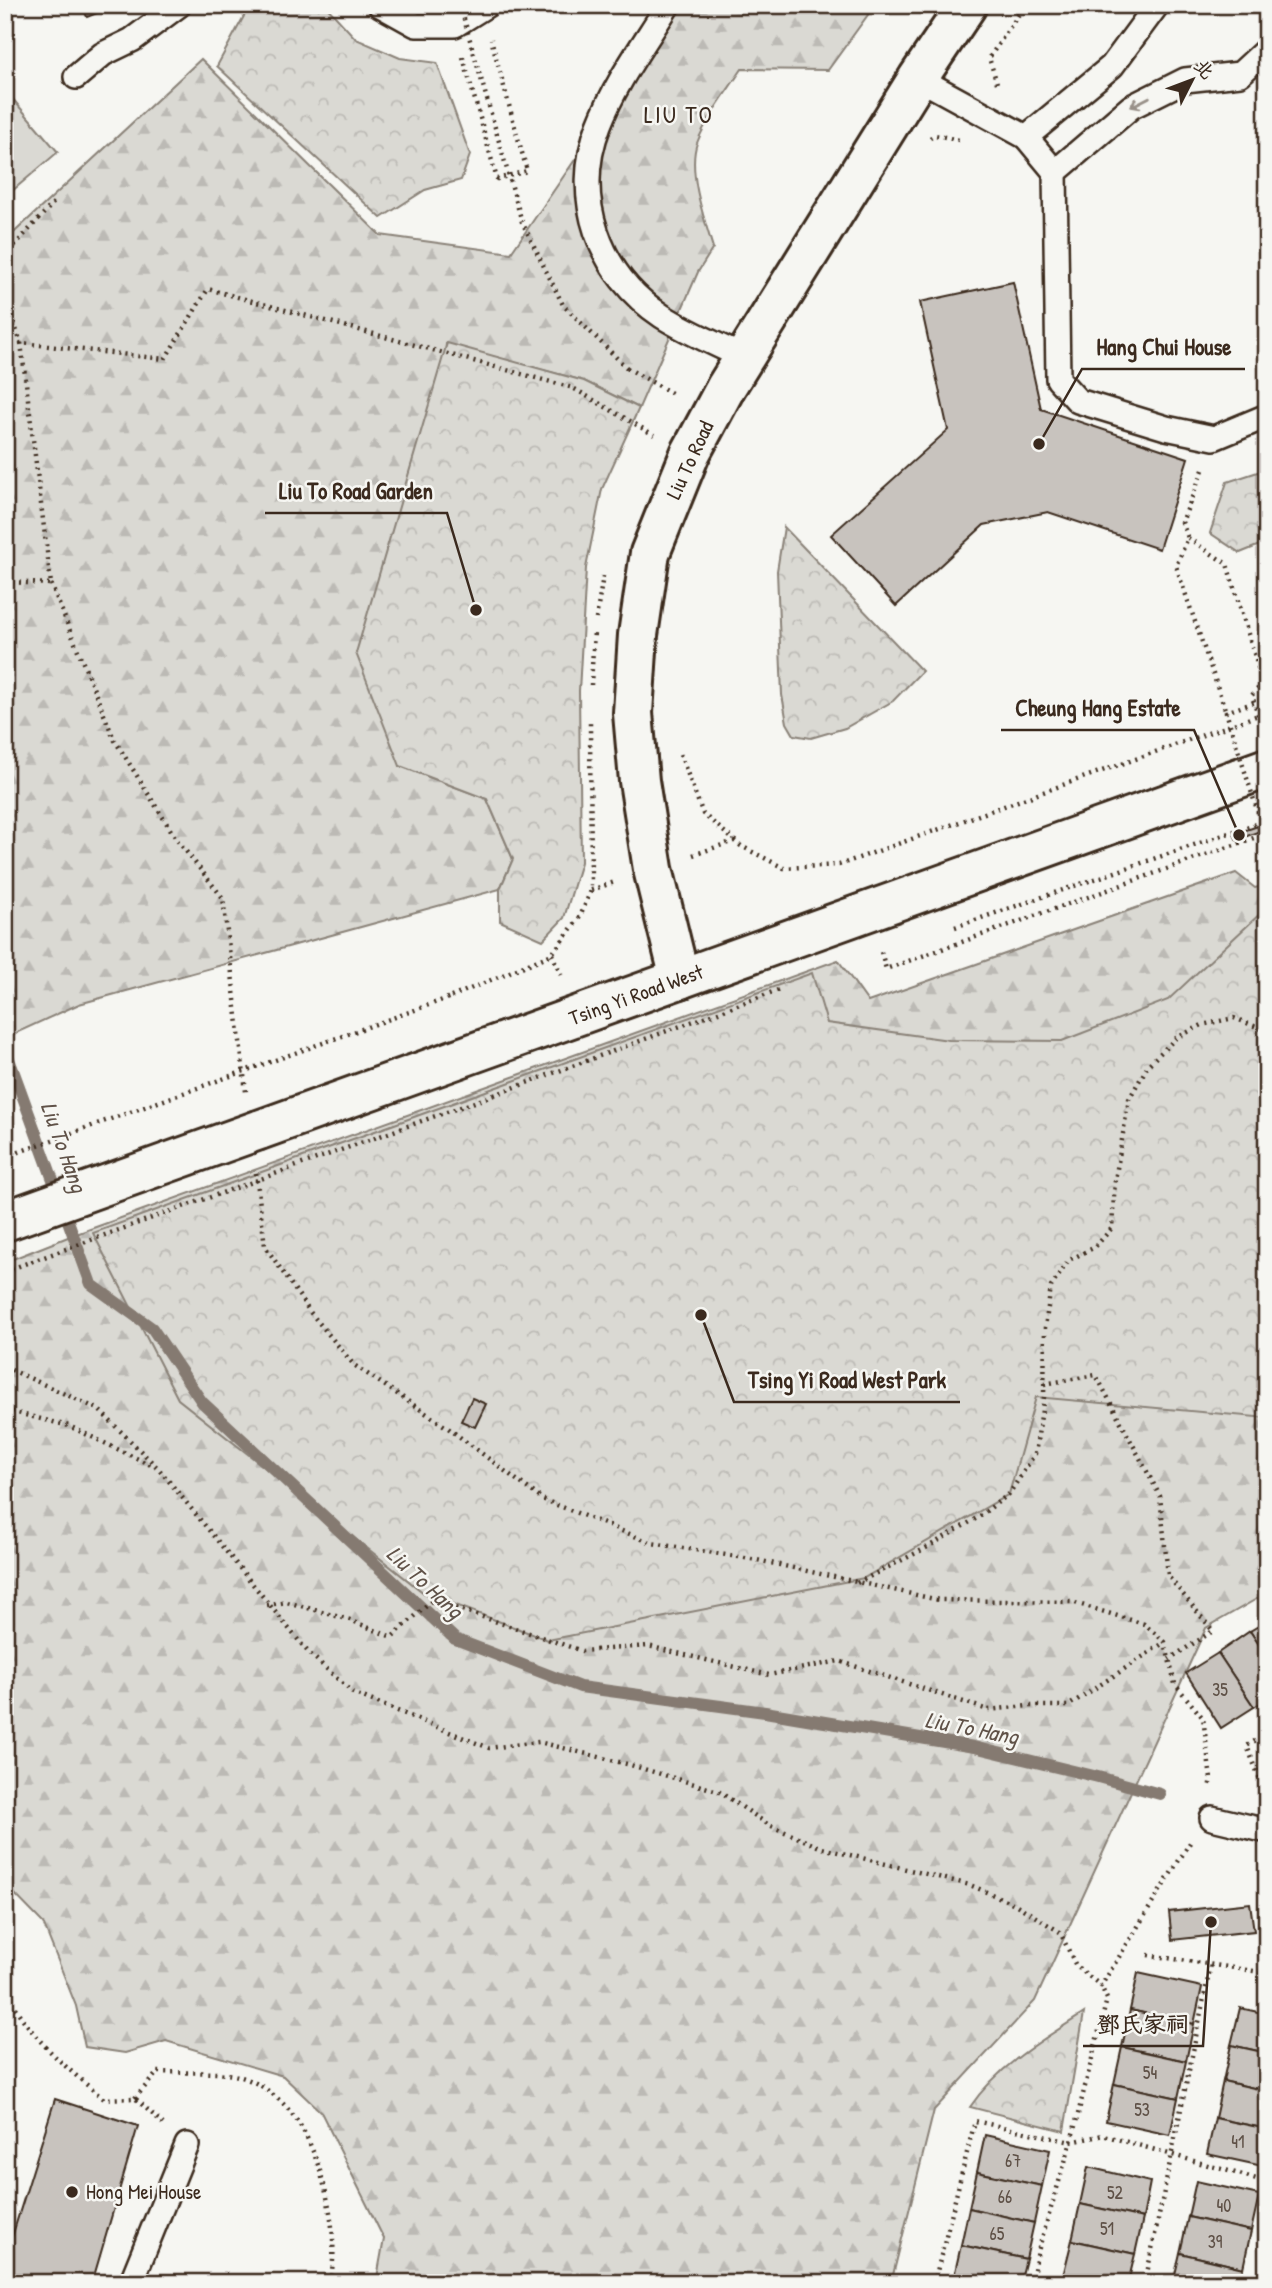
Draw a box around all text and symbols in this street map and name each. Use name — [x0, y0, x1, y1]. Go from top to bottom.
north arrow — [1156, 46, 1226, 116]
text: 北 — [1189, 53, 1221, 84]
one-way arrow — [1130, 96, 1151, 110]
district label: LIU TO — [644, 98, 714, 130]
callout: Hang Chui House — [1082, 325, 1245, 369]
text: Hang Chui House — [1097, 331, 1232, 363]
street label: Liu To Road — [659, 416, 720, 504]
callout: Liu To Road Garden — [265, 469, 447, 513]
text: Liu To Road Garden — [279, 475, 433, 506]
callout: Cheung Hang Estate — [1001, 686, 1194, 730]
text: Cheung Hang Estate — [1015, 692, 1181, 724]
street label: Tsing Yi Road West — [565, 957, 708, 1032]
water label: Liu To Hang — [33, 1097, 96, 1198]
callout: Tsing Yi Road West Park — [734, 1358, 960, 1402]
text: Tsing Yi Road West Park — [747, 1364, 947, 1396]
water label: Liu To Hang — [380, 1538, 472, 1627]
house number: 35 — [1212, 1677, 1228, 1702]
water label: Liu To Hang — [923, 1703, 1023, 1753]
callout: 鄧氏家祠 — [1083, 2002, 1203, 2046]
text: 鄧氏家祠 — [1097, 2008, 1189, 2039]
house number: 54 — [1143, 2060, 1157, 2085]
house number: 53 — [1134, 2097, 1150, 2122]
house number: 41 — [1231, 2129, 1245, 2154]
house number: 67 — [1005, 2148, 1021, 2173]
place label: Hong Mei House — [86, 2177, 201, 2206]
house number: 52 — [1107, 2180, 1124, 2205]
marker: Hong Mei House — [64, 2184, 80, 2200]
house number: 66 — [998, 2184, 1012, 2209]
house number: 40 — [1217, 2193, 1231, 2218]
house number: 51 — [1100, 2216, 1114, 2241]
house number: 65 — [990, 2221, 1005, 2246]
house number: 39 — [1208, 2229, 1223, 2254]

